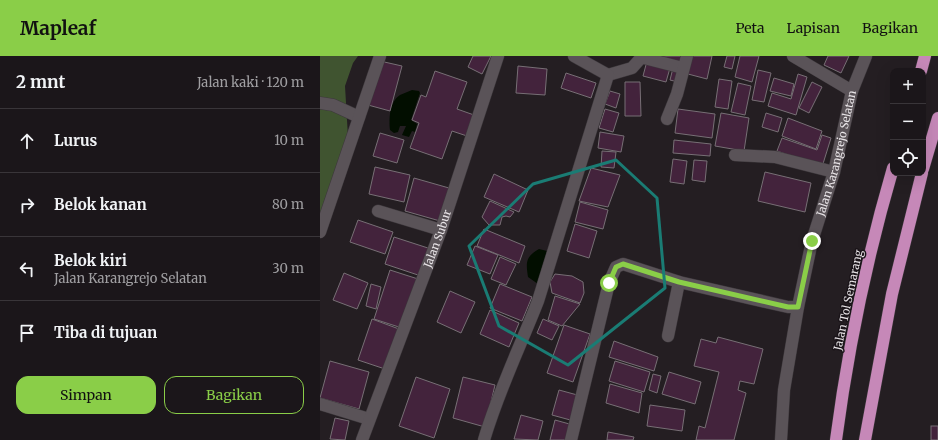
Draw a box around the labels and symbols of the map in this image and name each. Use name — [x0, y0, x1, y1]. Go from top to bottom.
street label: Jalan Karangrejo Selatan — [813, 88, 859, 219]
street label: Jalan Subur — [420, 208, 454, 270]
route end — [803, 232, 821, 250]
street label: Jalan Tol Semarang — [830, 248, 866, 352]
route start — [600, 274, 618, 292]

